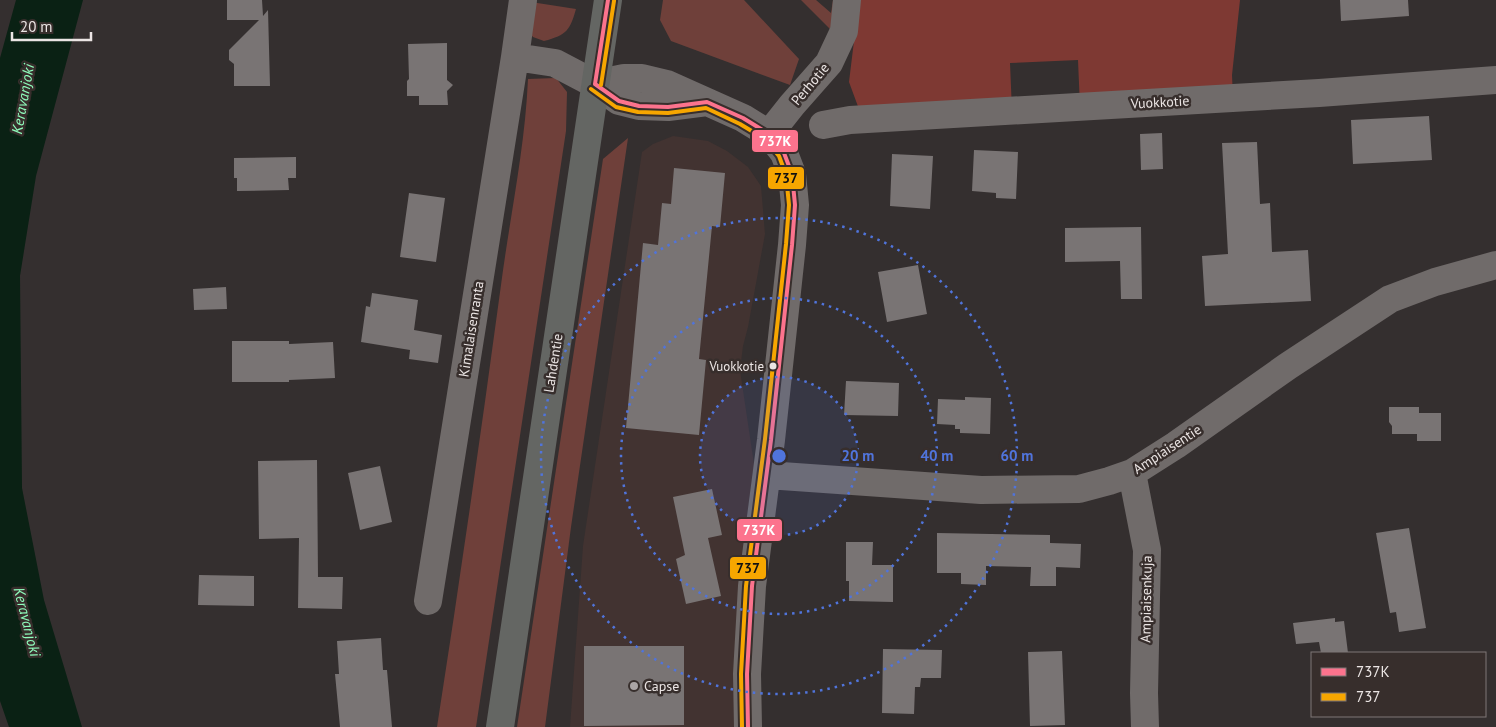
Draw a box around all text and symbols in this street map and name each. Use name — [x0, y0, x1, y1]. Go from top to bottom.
scale bar — [12, 10, 91, 42]
text: 20 m — [20, 17, 53, 36]
street label: Perhotie — [787, 59, 833, 109]
water label: Keravanjoki — [7, 61, 38, 135]
street label: Vuokkotie — [1129, 91, 1190, 113]
line badge: 737K — [751, 129, 799, 153]
text: 737K — [759, 132, 792, 150]
line badge: 737 — [767, 166, 805, 190]
text: 737 — [774, 169, 798, 187]
street label: Kimalaisenranta — [455, 280, 487, 378]
street label: Lahdentie — [539, 332, 567, 394]
place label: Vuokkotie — [709, 358, 764, 375]
marker: Vuokkotie — [768, 361, 778, 371]
street label: Ampiaisentie — [1129, 420, 1205, 478]
text: 20 m — [842, 446, 874, 465]
text: 40 m — [921, 446, 953, 465]
text: 60 m — [1001, 446, 1033, 465]
centre of rings — [770, 447, 788, 465]
line badge: 737K — [736, 518, 783, 542]
text: 737K — [743, 521, 776, 539]
street label: Ampiaisenkuja — [1136, 555, 1156, 643]
line badge: 737 — [729, 556, 767, 580]
text: 737 — [736, 559, 760, 577]
water label: Keravanjoki — [10, 585, 46, 660]
legend — [1311, 652, 1486, 717]
text: 737K — [1356, 662, 1390, 681]
place label: Capse — [644, 677, 679, 695]
marker: Capse — [628, 680, 640, 692]
text: 737 — [1356, 687, 1381, 706]

